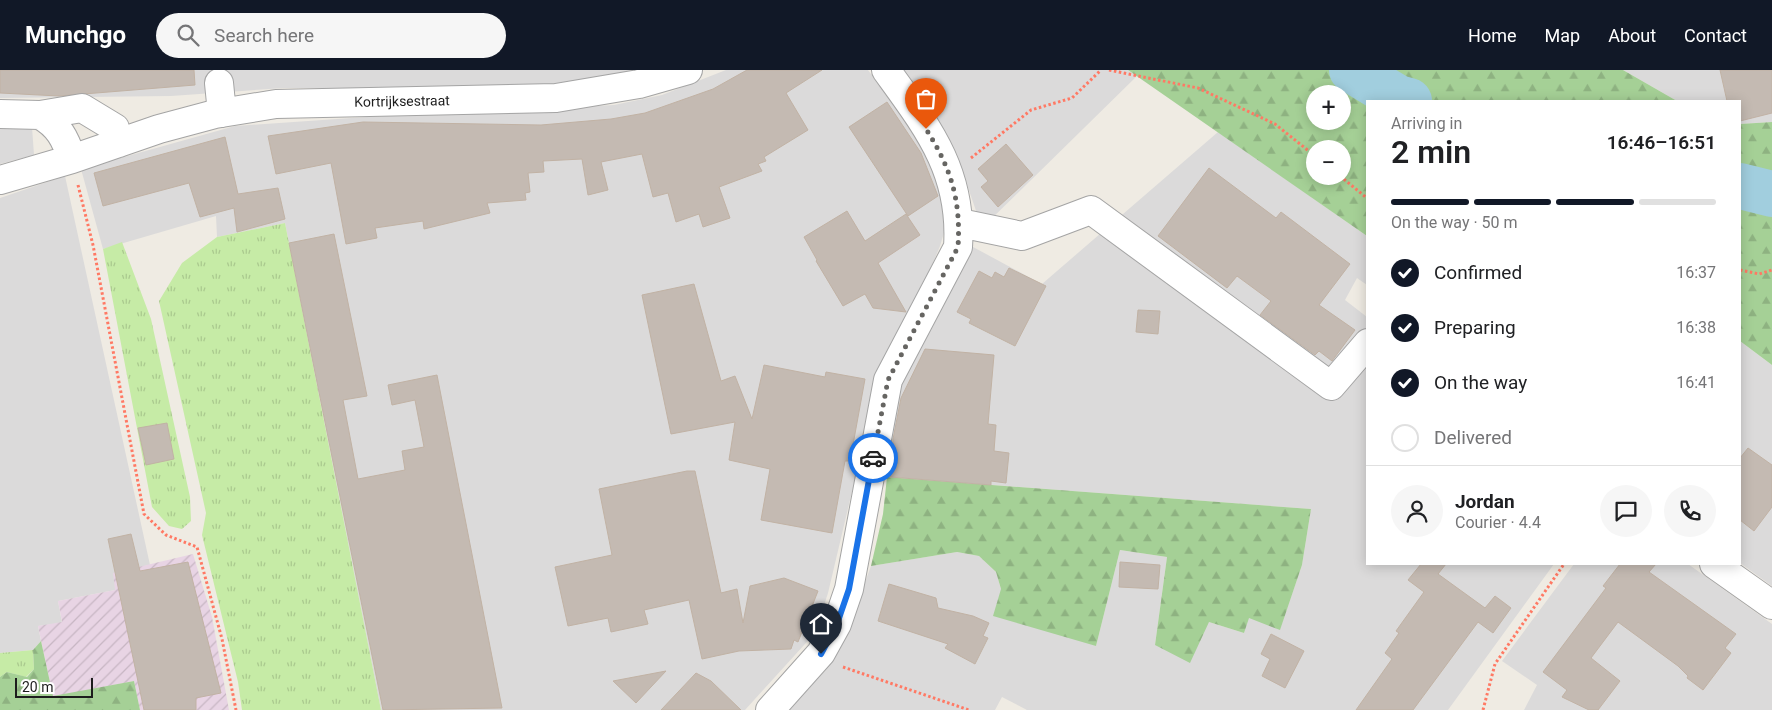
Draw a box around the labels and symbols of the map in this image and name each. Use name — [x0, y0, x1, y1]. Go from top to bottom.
pin — [905, 78, 947, 129]
street label: Kortrijksestraat — [354, 92, 450, 110]
courier — [848, 433, 898, 483]
pin — [800, 603, 842, 654]
scale bar — [15, 675, 92, 698]

